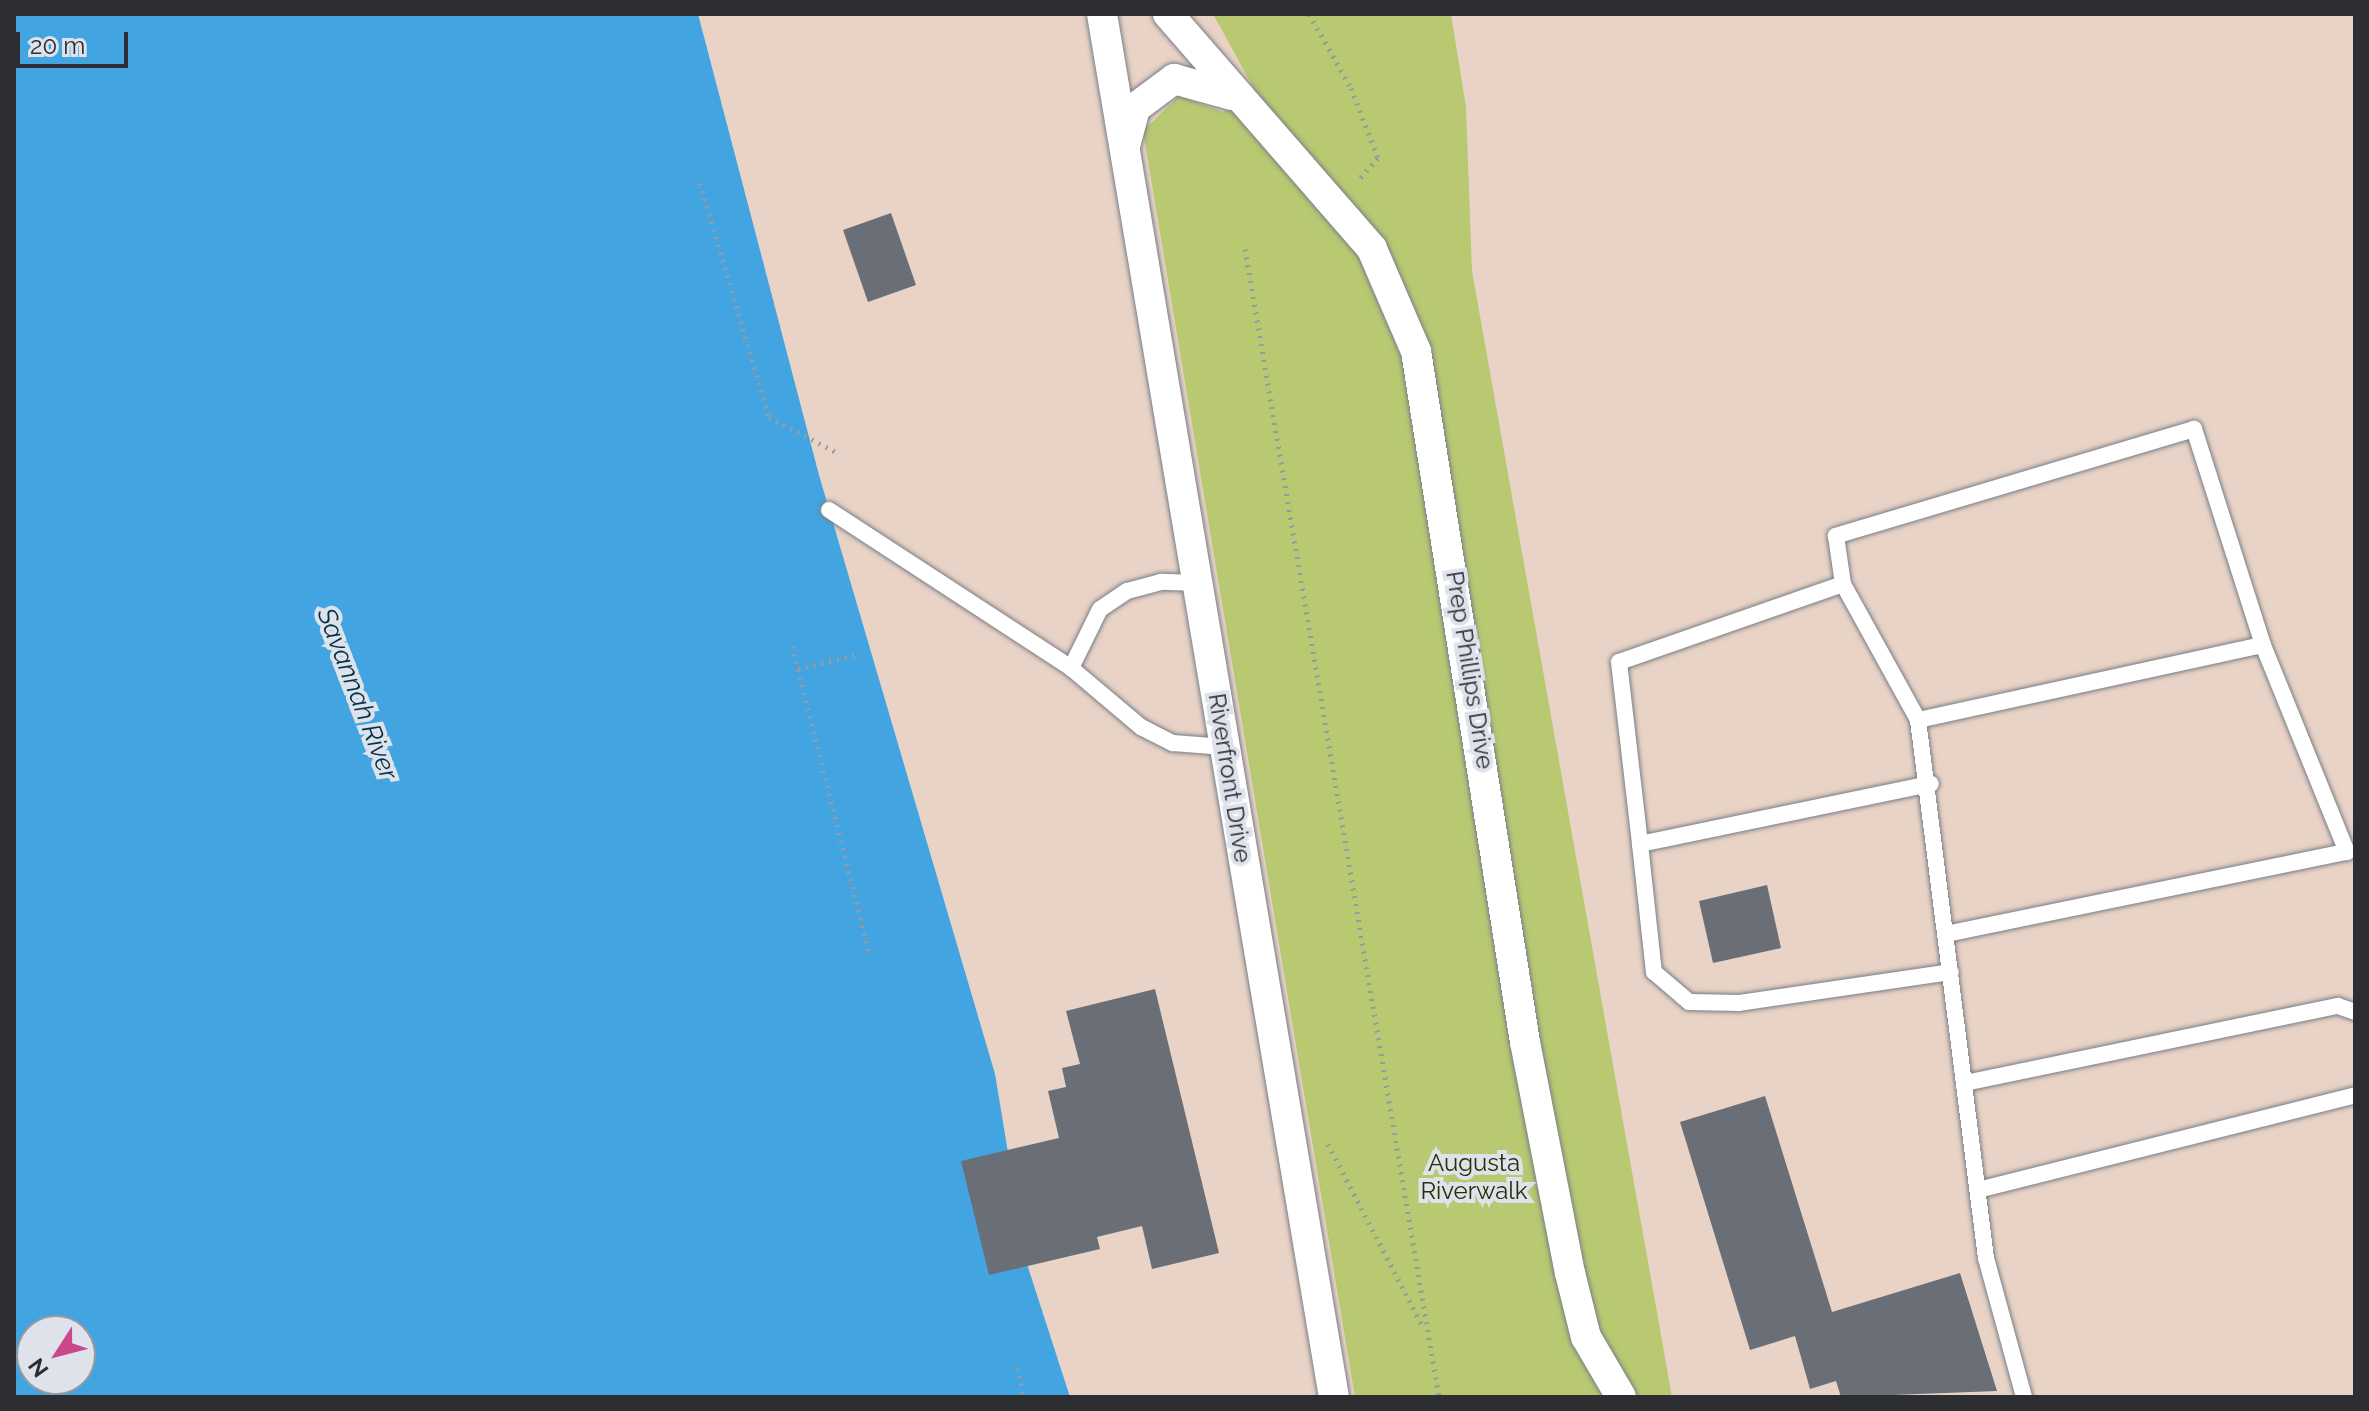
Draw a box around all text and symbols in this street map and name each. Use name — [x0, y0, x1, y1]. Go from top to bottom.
scale bar — [20, 16, 132, 66]
text: 20 m — [30, 31, 85, 60]
street label: Prep Phillips Drive — [1440, 569, 1500, 771]
water label: Savannah River — [310, 604, 404, 784]
street label: Riverfront Drive — [1202, 691, 1258, 865]
park label: Augusta Riverwalk — [1420, 1149, 1528, 1205]
north arrow — [16, 1315, 96, 1395]
text: N — [23, 1354, 54, 1382]

